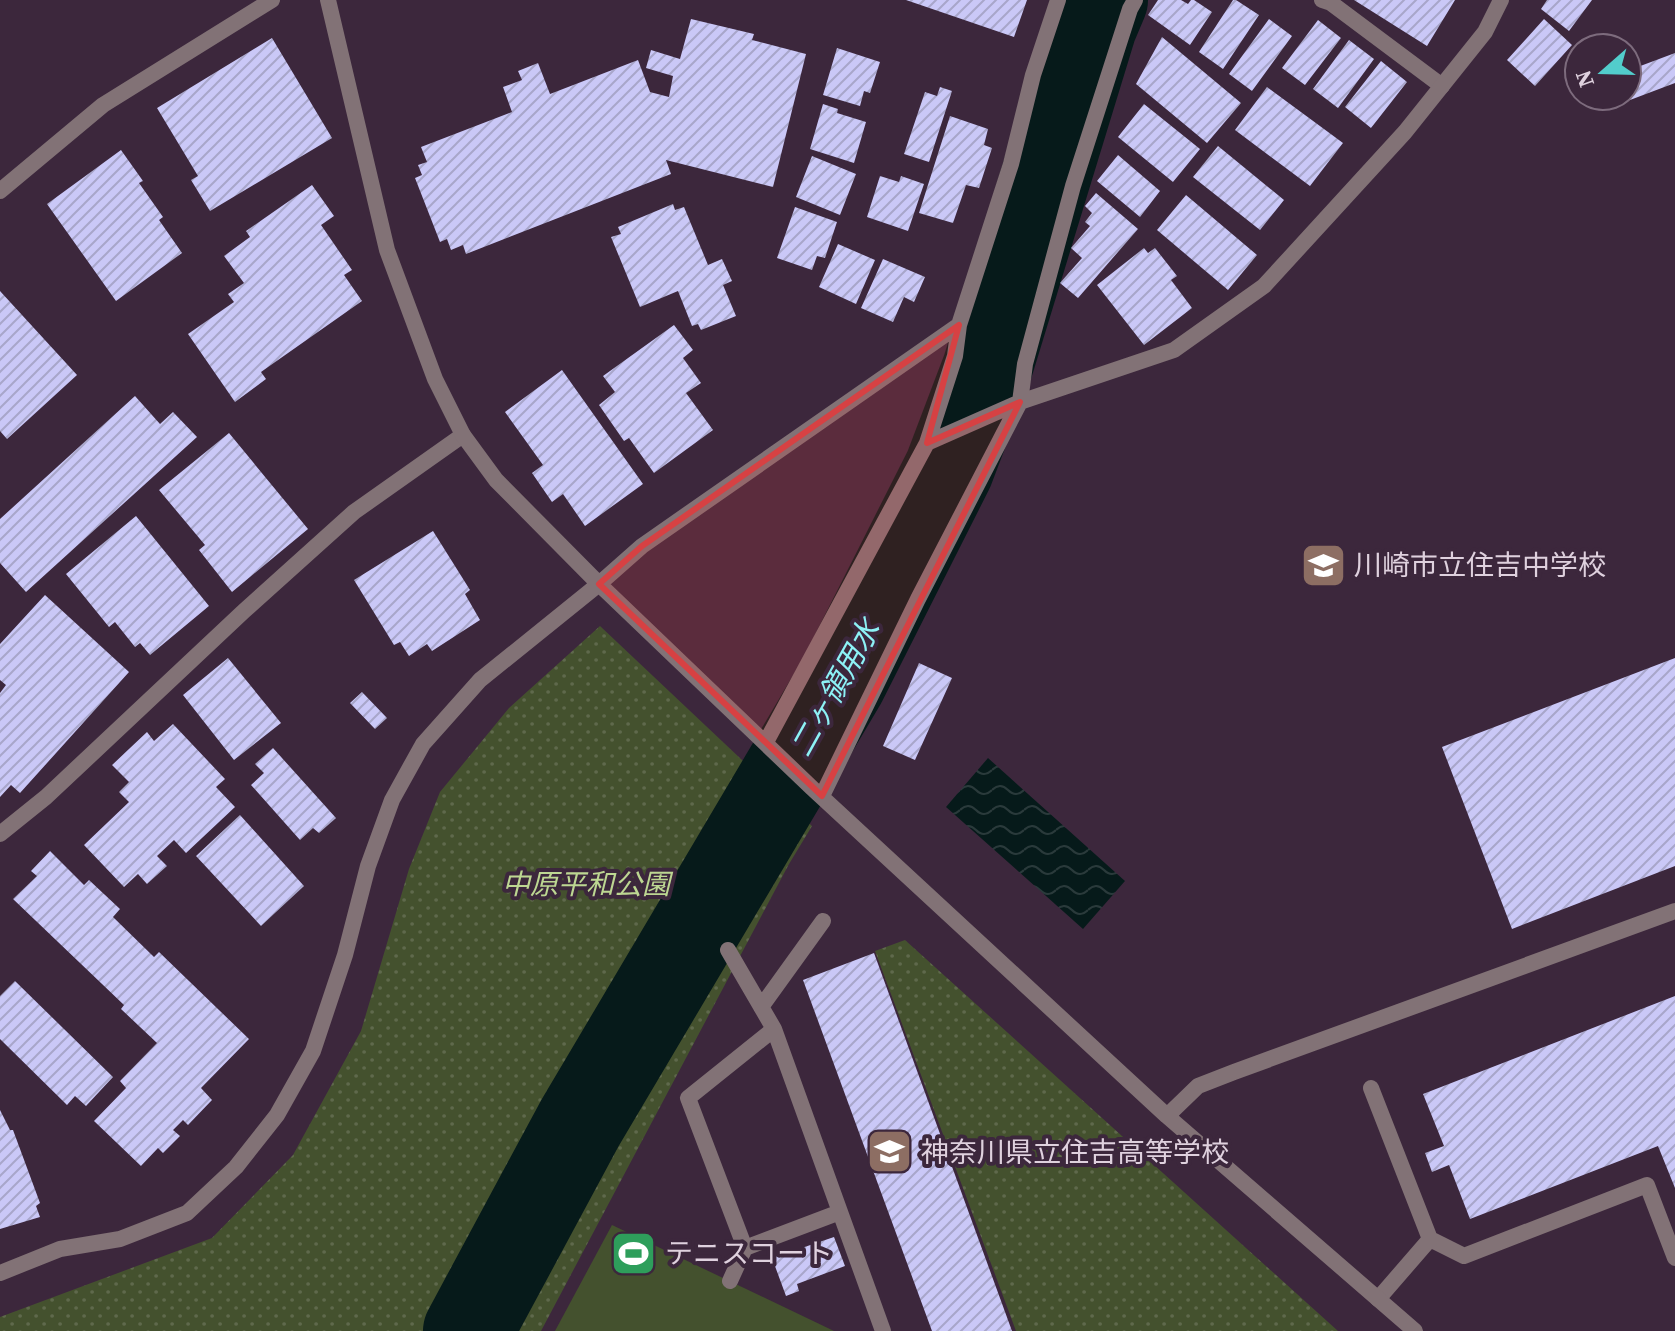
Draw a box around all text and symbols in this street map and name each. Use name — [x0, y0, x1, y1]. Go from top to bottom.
north arrow — [1563, 32, 1643, 112]
text: N — [1567, 66, 1601, 92]
school or university icon: 川崎市立住吉中学校 — [1299, 541, 1347, 589]
place label: 川崎市立住吉中学校 — [1354, 546, 1606, 584]
water label: 二ヶ領用水 — [781, 610, 891, 764]
park label: 中原平和公園 — [502, 865, 674, 903]
school or university icon: 神奈川県立住吉高等学校 — [866, 1128, 914, 1176]
place label: 神奈川県立住吉高等学校 — [921, 1133, 1229, 1171]
sports icon: テニスコート — [610, 1229, 658, 1277]
place label: テニスコート — [665, 1234, 833, 1272]

